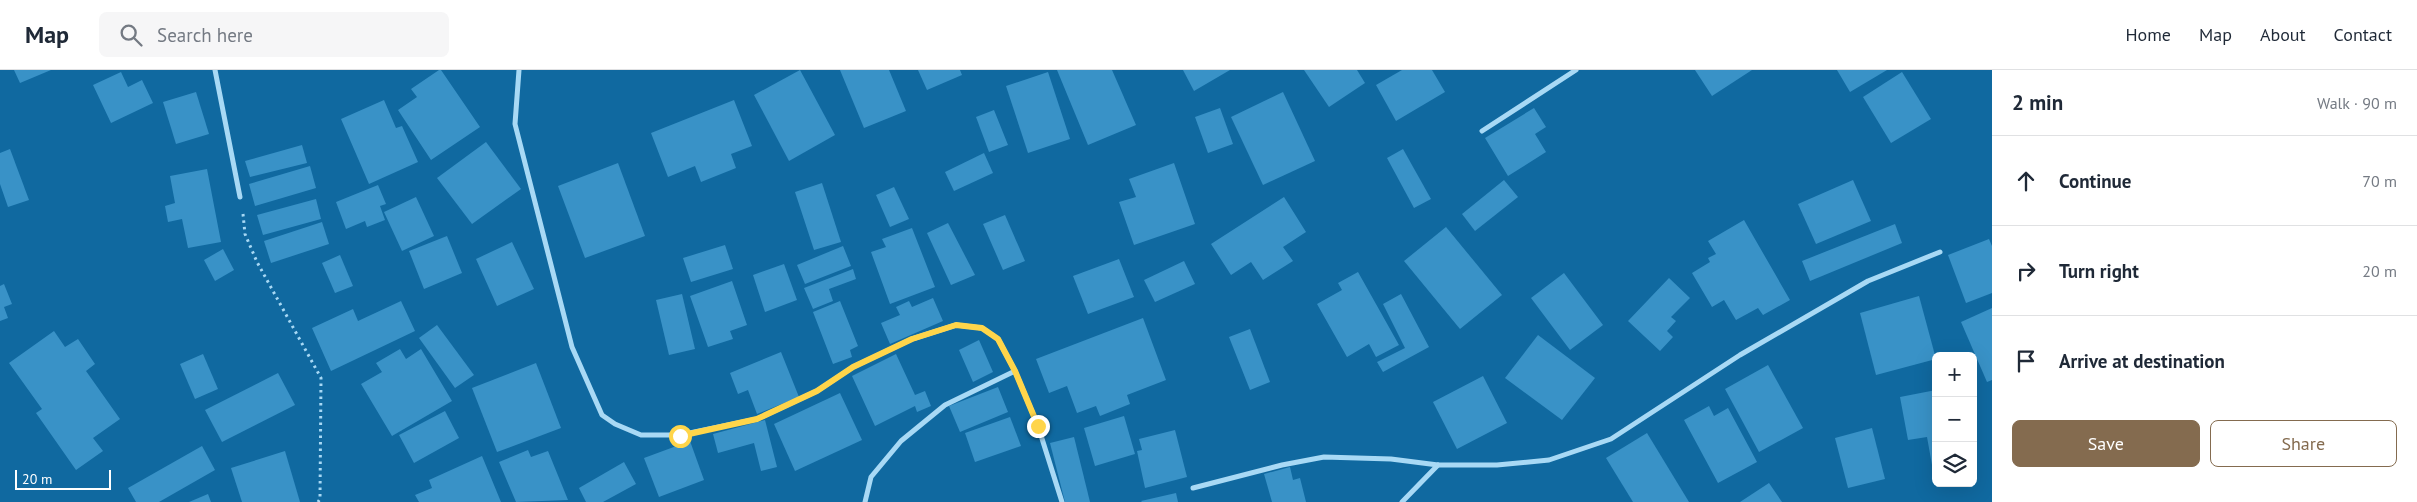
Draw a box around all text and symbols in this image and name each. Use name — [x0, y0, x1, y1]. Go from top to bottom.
search box — [99, 12, 449, 57]
text: Map — [25, 19, 69, 50]
icon: search — [117, 21, 145, 49]
text: Search here — [157, 23, 253, 47]
text: Home — [2125, 23, 2171, 46]
text: Map — [2199, 23, 2232, 46]
text: About — [2260, 23, 2306, 46]
text: Contact — [2334, 23, 2392, 46]
text: 2 min — [2012, 89, 2063, 116]
text: Walk · 90 m — [2317, 93, 2397, 113]
icon: ahead — [2012, 167, 2040, 195]
text: Continue — [2059, 169, 2131, 193]
text: 70 m — [2362, 171, 2397, 191]
icon: right — [2012, 257, 2040, 285]
text: Turn right — [2059, 259, 2139, 283]
text: 20 m — [2362, 261, 2397, 281]
icon: arrive — [2012, 347, 2040, 375]
text: Arrive at destination — [2059, 349, 2225, 373]
map controls — [1932, 352, 1977, 487]
button: + — [1932, 352, 1977, 397]
button: − — [1932, 397, 1977, 442]
route end — [1027, 415, 1050, 438]
button: Save — [2012, 420, 2200, 467]
button: Share — [2210, 420, 2397, 467]
route start — [669, 425, 692, 448]
button: layers — [1932, 442, 1977, 487]
scale bar — [15, 467, 111, 490]
text: 20 m — [22, 470, 52, 488]

